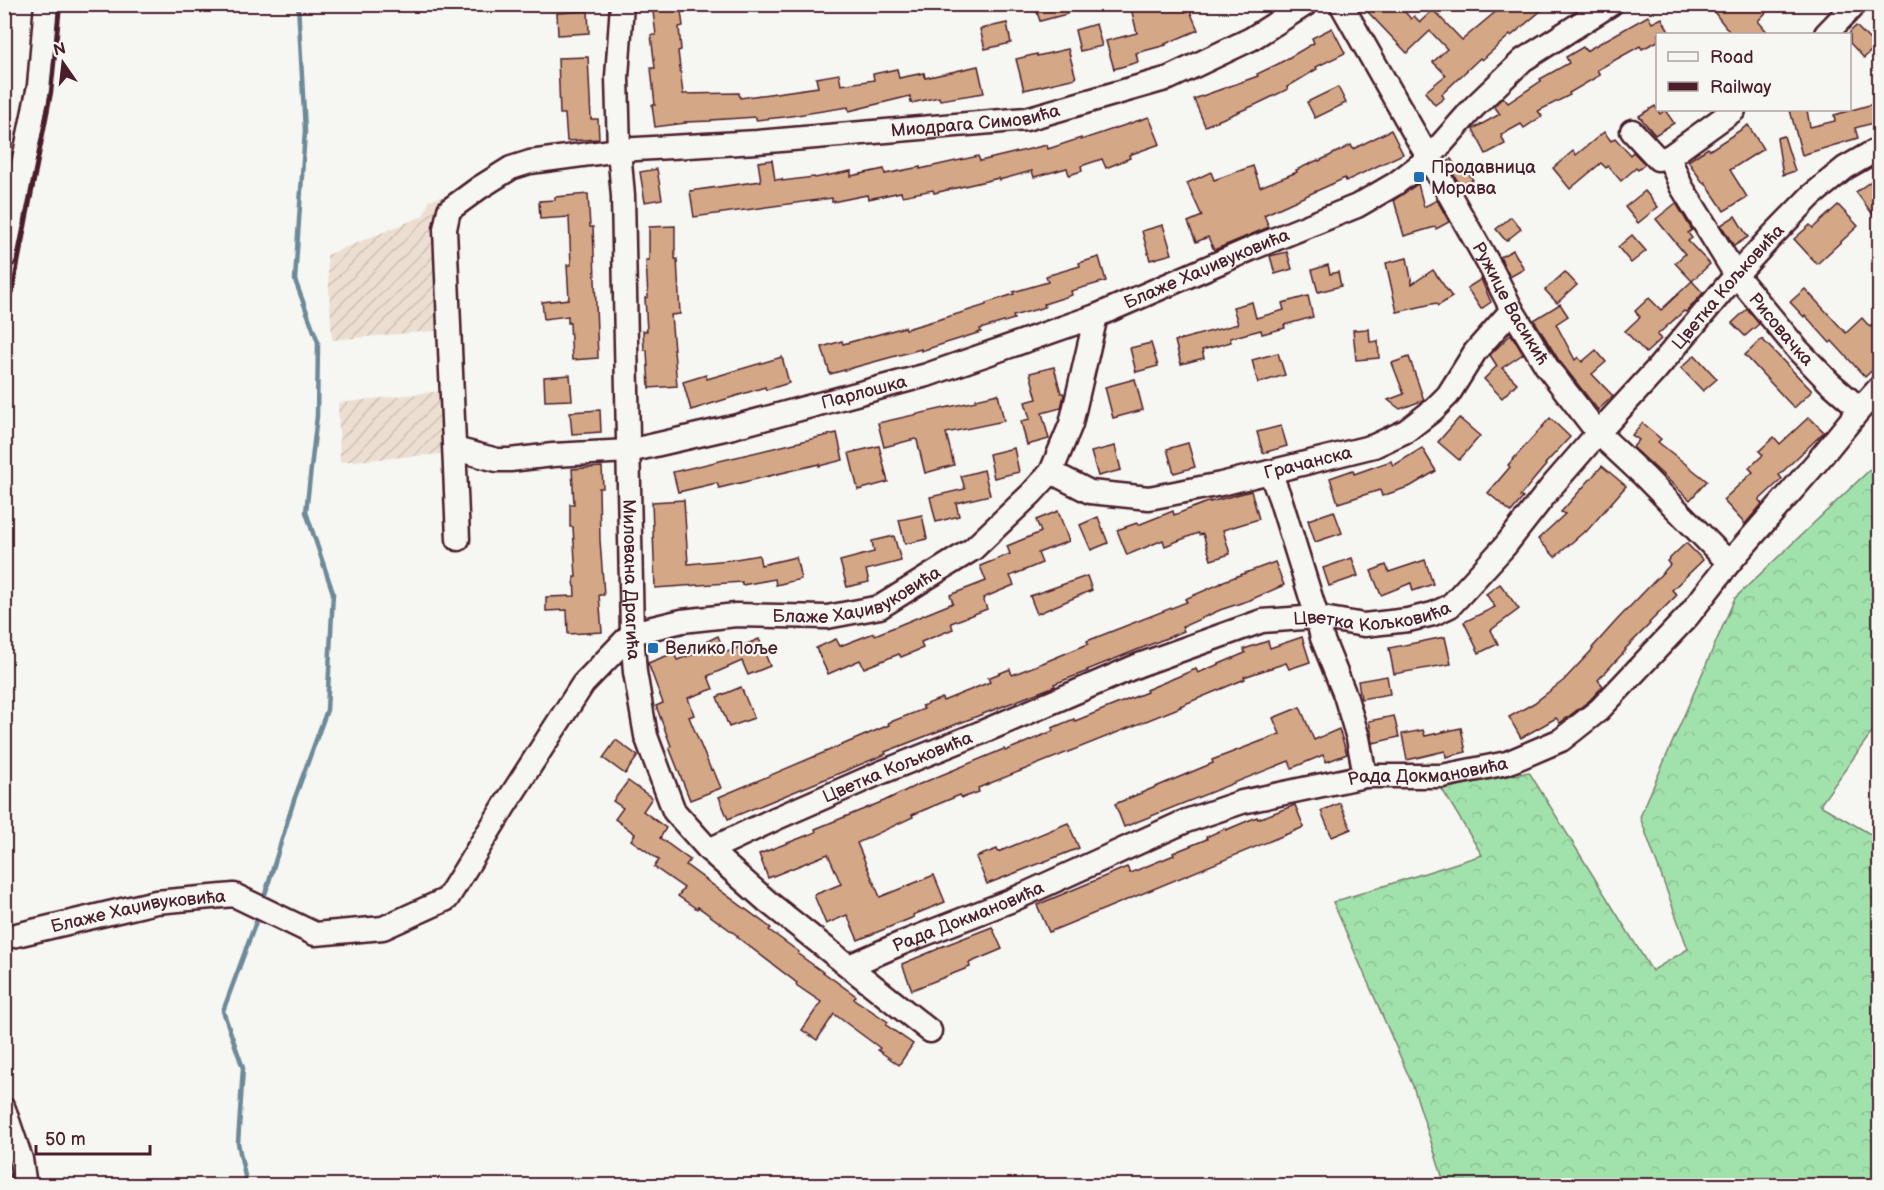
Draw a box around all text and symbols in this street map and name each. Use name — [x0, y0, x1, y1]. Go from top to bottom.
north arrow — [33, 33, 93, 93]
legend — [1656, 33, 1851, 111]
text: N — [52, 39, 68, 61]
text: Road — [1710, 47, 1754, 68]
text: Railway — [1710, 77, 1772, 98]
street label: Миодрага Симовића — [890, 100, 1063, 142]
place label: Продавница Морава — [1431, 157, 1536, 199]
marker: Продавница Морава — [1412, 170, 1426, 184]
street label: Цветка Кољковића — [1668, 220, 1789, 354]
street label: Блаже Хаџивуковића — [1121, 224, 1293, 314]
street label: Ружице Васикић — [1467, 238, 1553, 369]
street label: Рисовачка — [1744, 289, 1818, 371]
street label: Парлошка — [819, 371, 909, 414]
street label: Грачанска — [1262, 442, 1354, 484]
street label: Милована Драгића — [618, 499, 644, 661]
street label: Блаже Хаџивуковића — [772, 562, 945, 628]
street label: Цветка Кољковића — [1292, 597, 1455, 637]
place label: Велико Поље — [665, 638, 778, 659]
marker: Велико Поље — [646, 641, 660, 655]
street label: Цветка Кољковића — [820, 727, 976, 808]
street label: Рада Докмановића — [1346, 753, 1510, 790]
street label: Рада Докмановића — [889, 877, 1048, 957]
street label: Блаже Хаџивуковића — [49, 886, 227, 937]
scale bar — [36, 1118, 150, 1156]
text: 50 m — [45, 1129, 86, 1150]

